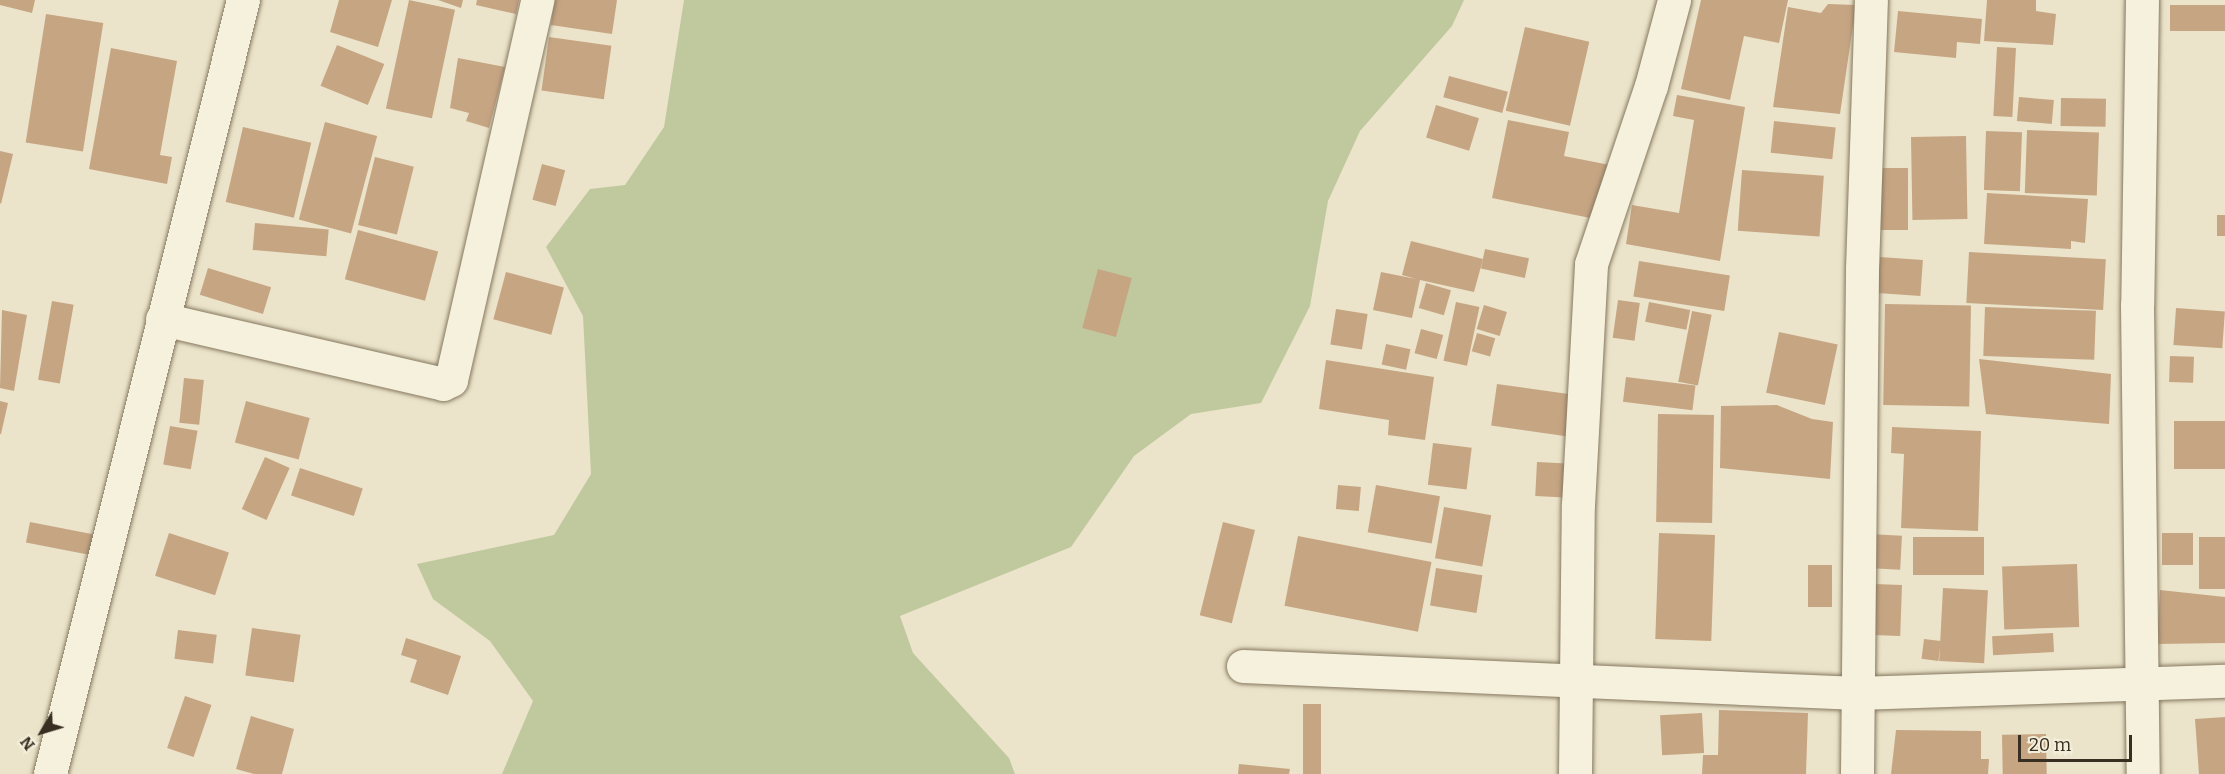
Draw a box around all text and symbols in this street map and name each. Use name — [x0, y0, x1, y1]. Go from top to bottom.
north arrow — [12, 702, 72, 762]
scale bar — [2021, 723, 2135, 761]
text: N — [16, 733, 39, 754]
text: 20 m — [2029, 734, 2071, 756]

